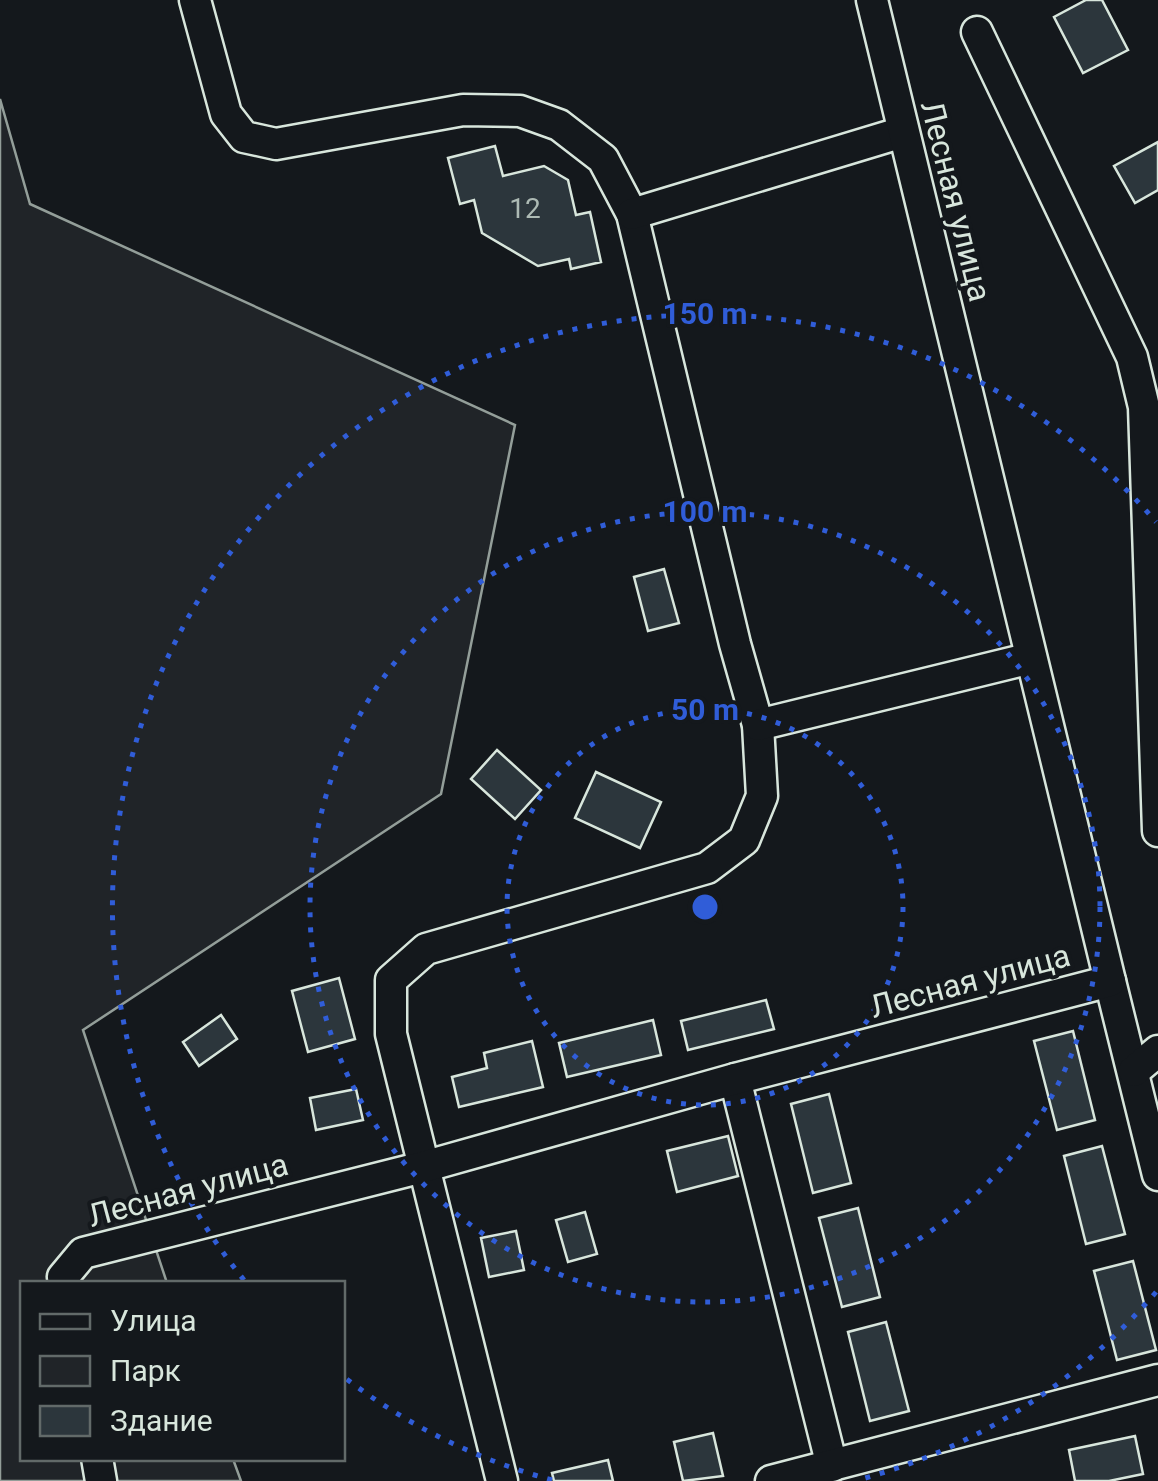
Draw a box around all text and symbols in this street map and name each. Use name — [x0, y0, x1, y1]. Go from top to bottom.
street label: Лесная улица — [913, 97, 999, 305]
house number: 12 — [509, 192, 541, 225]
text: 150 m — [662, 296, 748, 331]
text: 100 m — [662, 494, 748, 529]
text: 50 m — [671, 692, 739, 727]
centre of rings — [687, 889, 723, 925]
street label: Лесная улица — [866, 936, 1074, 1026]
street label: Лесная улица — [84, 1145, 292, 1235]
legend — [20, 1281, 345, 1461]
text: Улица — [110, 1303, 197, 1338]
text: Парк — [110, 1353, 181, 1388]
text: Здание — [110, 1403, 213, 1438]

